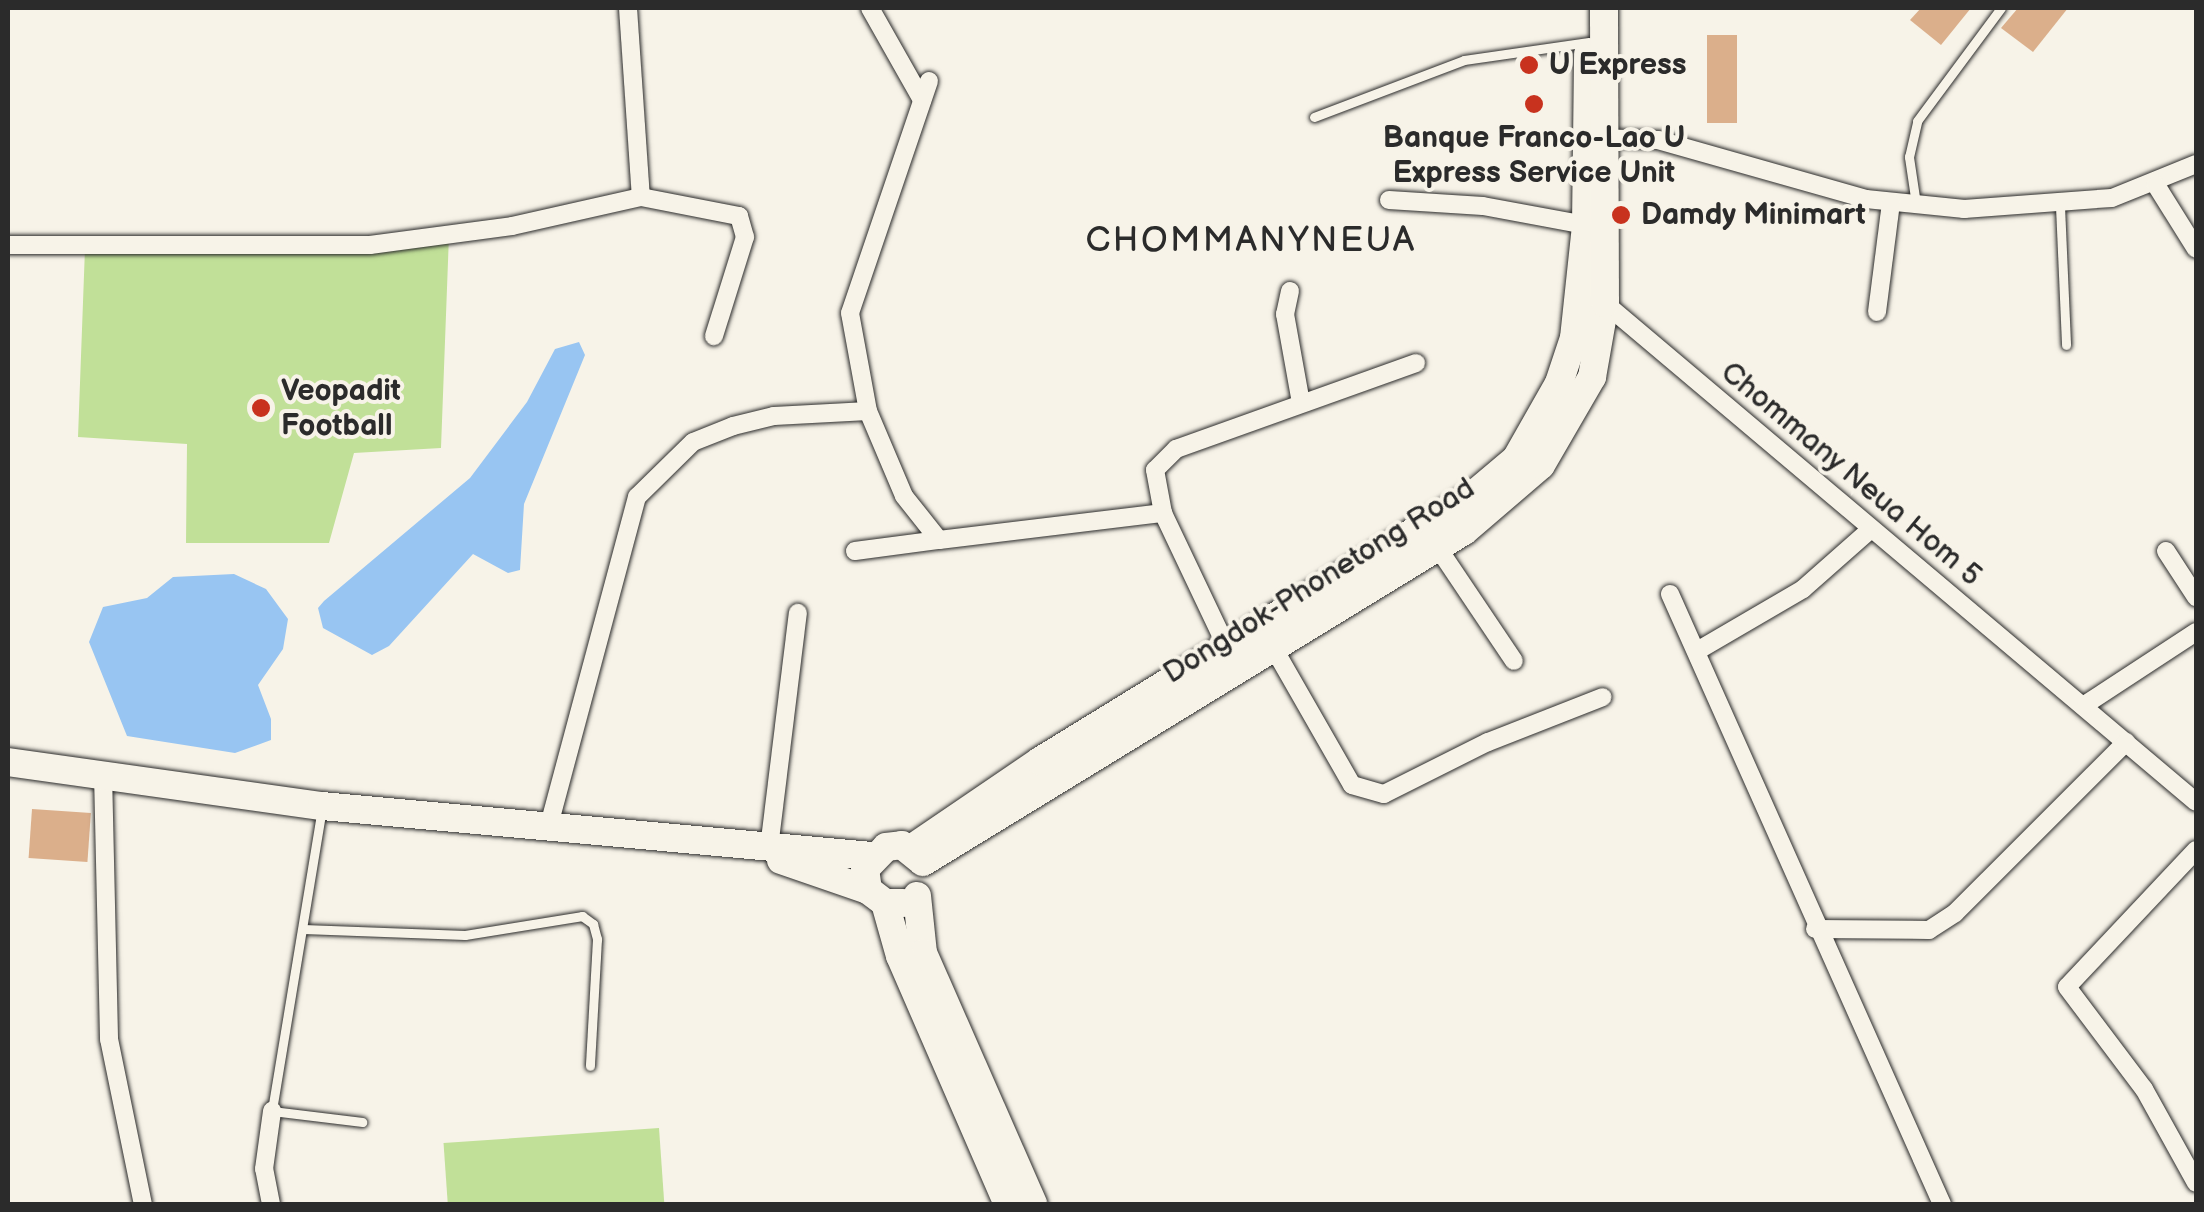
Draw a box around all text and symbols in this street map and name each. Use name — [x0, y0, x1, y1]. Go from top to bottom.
place label: U Express — [1549, 47, 1686, 83]
marker: U Express — [1518, 54, 1540, 76]
marker: Banque Franco-Lao U Express Service Unit — [1523, 93, 1545, 115]
place label: Banque Franco-Lao U Express Service Unit — [1383, 120, 1685, 190]
place label: Damdy Minimart — [1641, 197, 1867, 233]
marker: Damdy Minimart — [1610, 204, 1632, 226]
district label: CHOMMANYNEUA — [1085, 220, 1417, 262]
street label: Chommany Neua Hom 5 — [1713, 354, 1989, 594]
place label: Veopadit Football — [281, 373, 401, 444]
marker: Veopadit Football — [250, 397, 272, 419]
street label: Dongdok-Phonetong Road — [1157, 470, 1481, 692]

